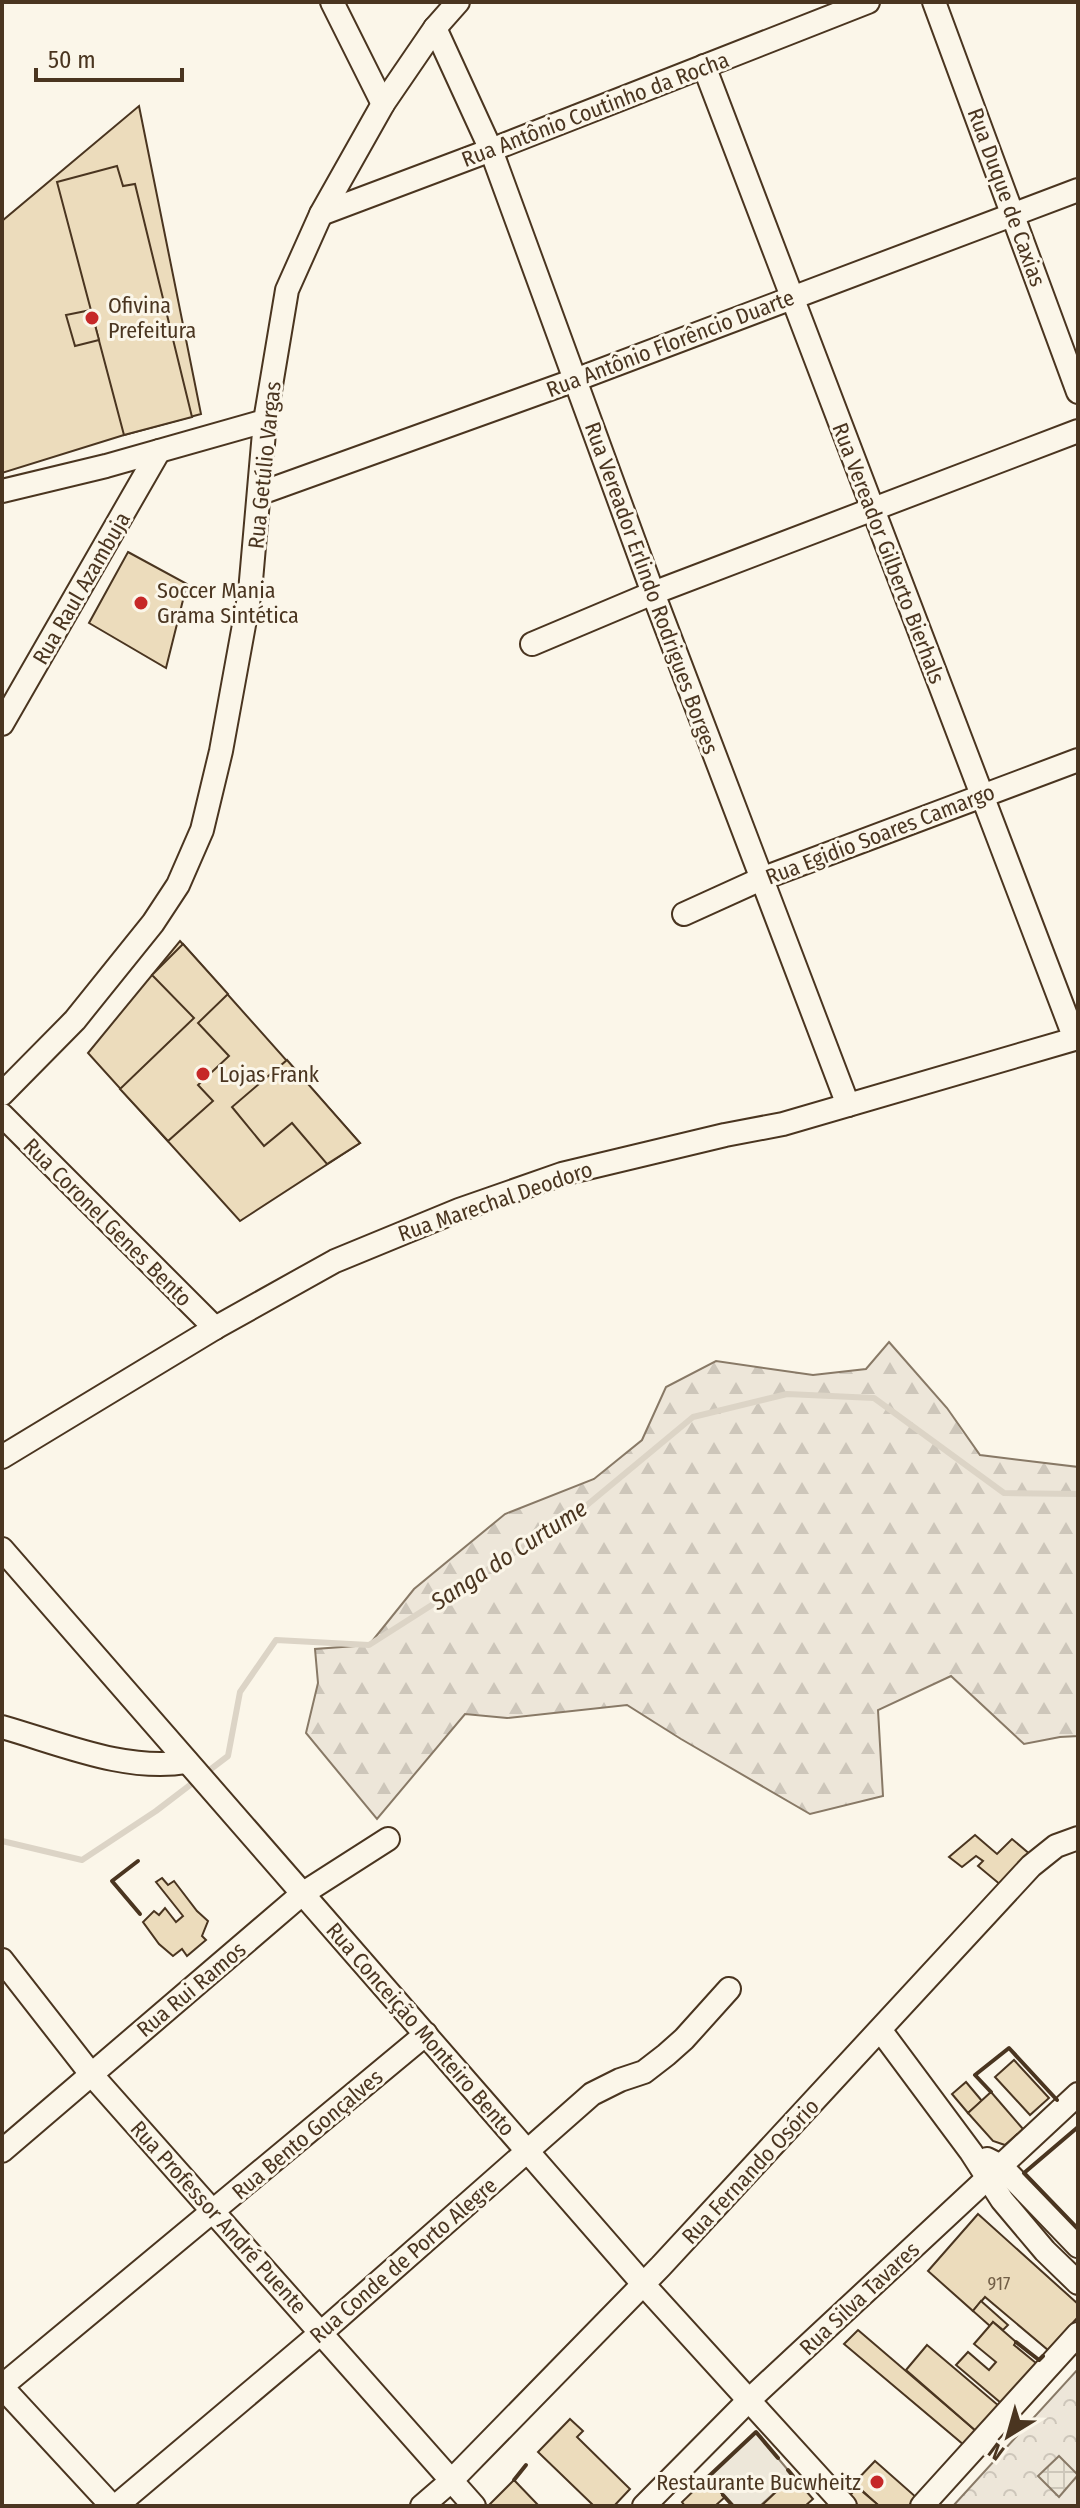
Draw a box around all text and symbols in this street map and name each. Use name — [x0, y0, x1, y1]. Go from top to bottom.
scale bar — [36, 32, 182, 82]
text: 50 m — [48, 46, 96, 74]
street label: Rua Antônio Coutinho da Rocha — [458, 46, 733, 173]
street label: Rua Duque de Caxias — [962, 104, 1051, 290]
street label: Rua Antônio Florêncio Duarte — [542, 284, 798, 403]
place label: Ofivina Prefeitura — [108, 292, 196, 344]
marker: Ofivina Prefeitura — [83, 309, 101, 327]
street label: Rua Getúlio Vargas — [242, 380, 287, 550]
street label: Rua Vereador Erlindo Rodrigues Borges — [579, 418, 724, 758]
street label: Rua Vereador Gilberto Bierhals — [826, 419, 951, 687]
street label: Rua Raul Azambuja — [27, 507, 136, 669]
place label: Soccer Mania Grama Sintética — [157, 577, 299, 629]
marker: Soccer Mania Grama Sintética — [132, 594, 150, 612]
street label: Rua Egidio Soares Camargo — [762, 778, 999, 891]
place label: Lojas Frank — [219, 1061, 320, 1088]
marker: Lojas Frank — [194, 1065, 212, 1083]
street label: Rua Coronel Genes Bento — [18, 1132, 198, 1312]
street label: Rua Marechal Deodoro — [395, 1156, 596, 1247]
water label: Sanga do Curtume — [425, 1494, 592, 1616]
street label: Rua Conceição Monteiro Bento — [320, 1917, 521, 2142]
street label: Rua Rui Ramos — [131, 1936, 251, 2043]
street label: Rua Bento Gonçalves — [226, 2063, 388, 2205]
street label: Rua Fernando Osório — [676, 2093, 825, 2250]
street label: Rua Professor André Puente — [125, 2115, 312, 2319]
street label: Rua Conde de Porto Alegre — [304, 2172, 502, 2349]
street label: Rua Silva Tavares — [794, 2236, 925, 2361]
house number: 917 — [988, 2273, 1010, 2295]
north arrow — [968, 2396, 1048, 2476]
text: N — [983, 2437, 1010, 2466]
place label: Restaurante Bucwheitz — [656, 2469, 861, 2496]
marker: Restaurante Bucwheitz — [868, 2473, 886, 2491]

